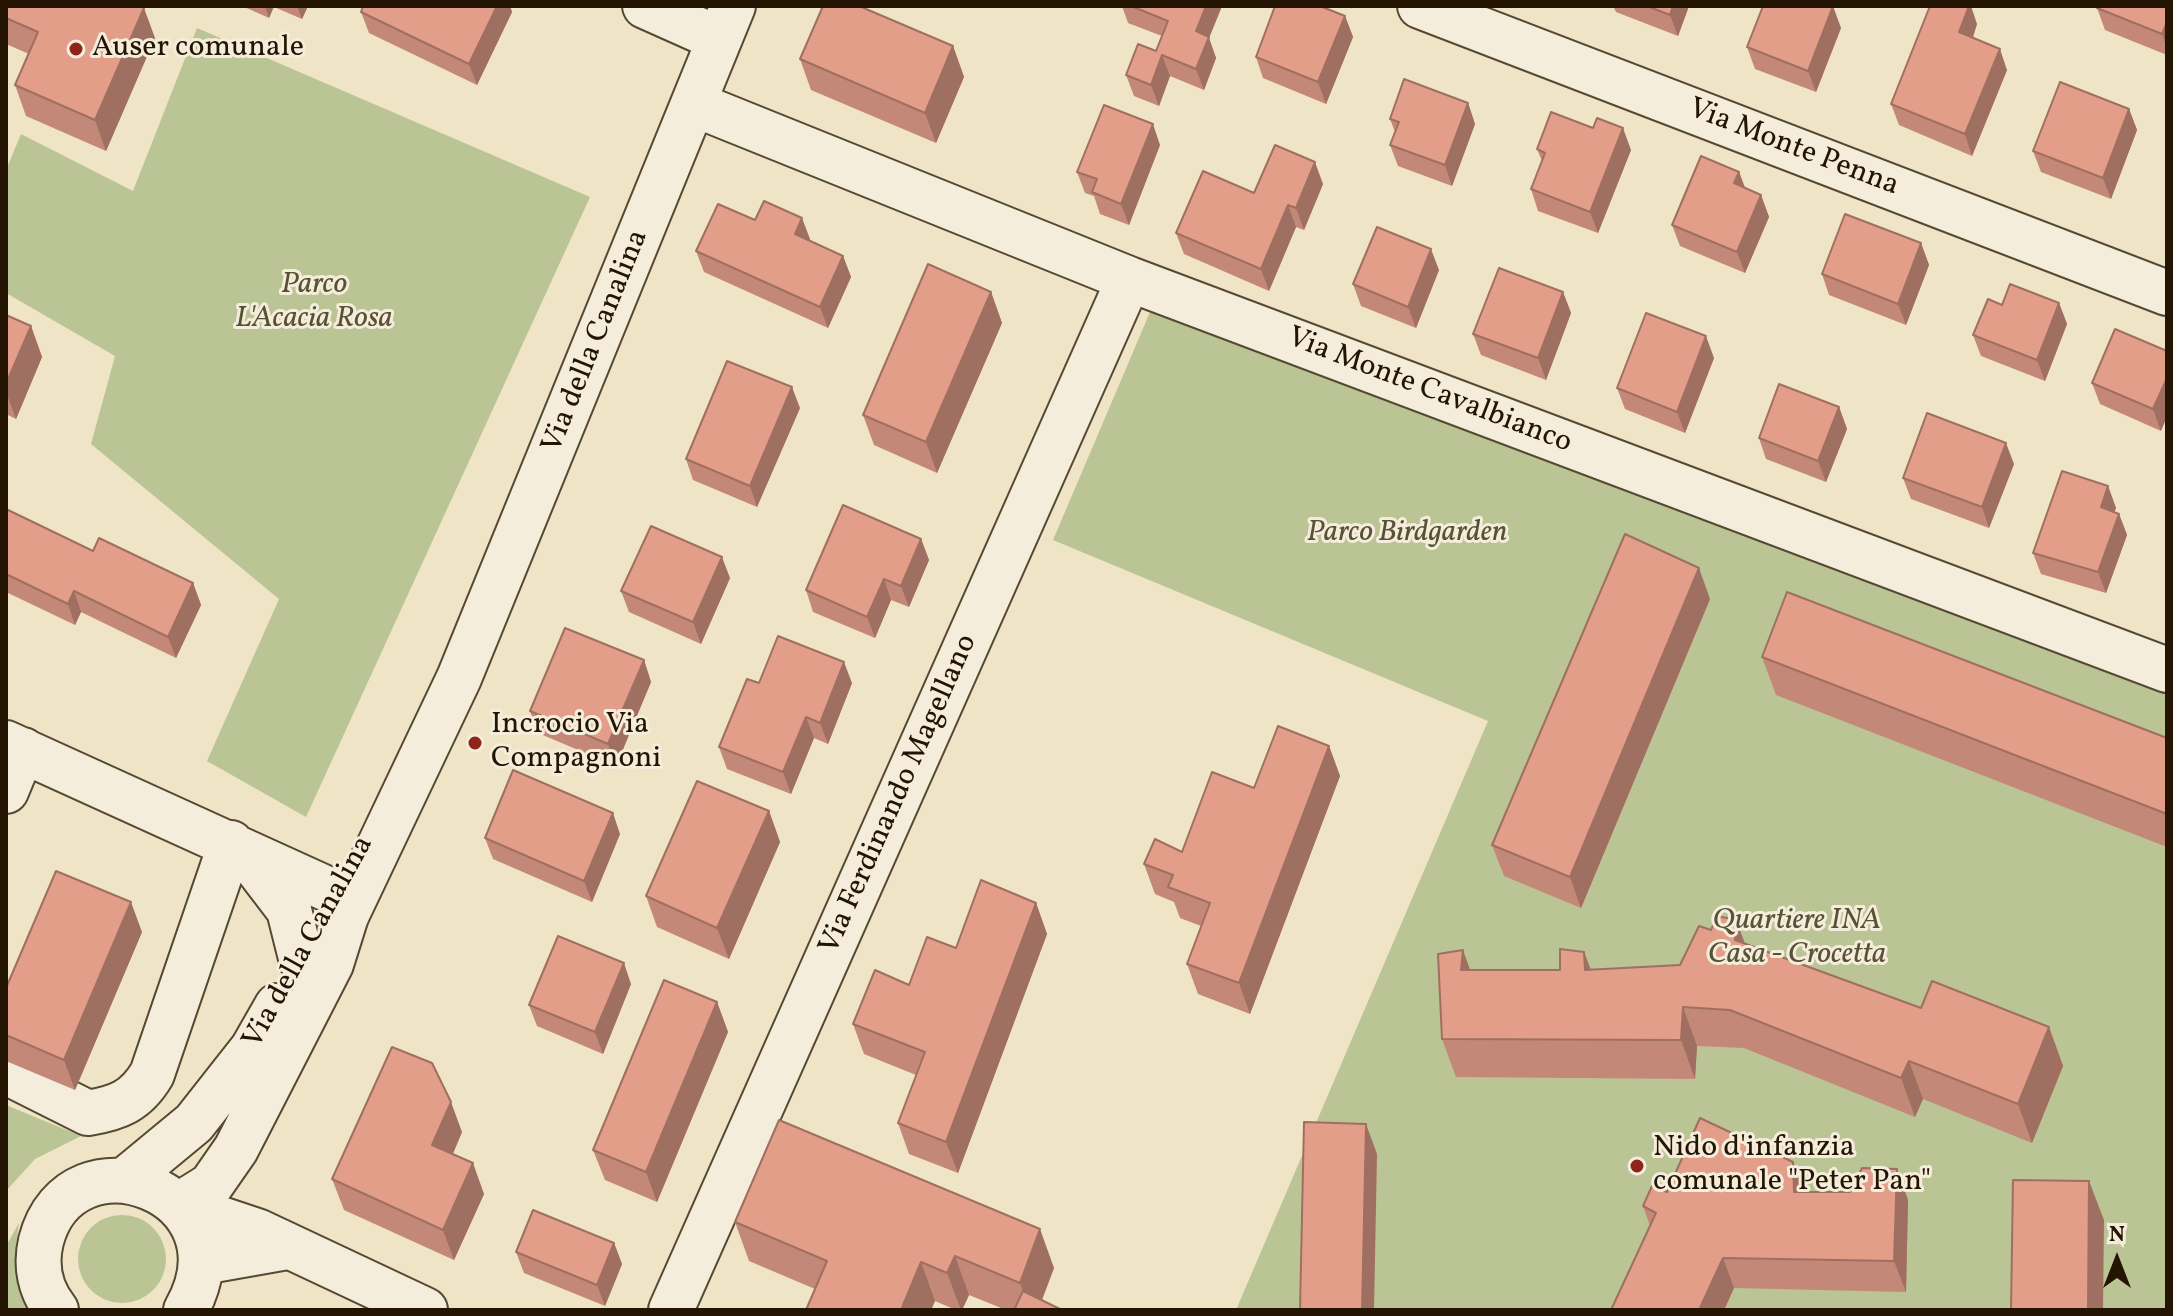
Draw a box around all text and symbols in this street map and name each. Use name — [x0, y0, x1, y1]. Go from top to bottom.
place label: Auser comunale — [92, 31, 304, 67]
marker: Auser comunale — [67, 40, 85, 58]
street label: Via Monte Penna — [1683, 92, 1903, 206]
street label: Via della Canalina — [536, 225, 658, 459]
park label: Parco L'Acacia Rosa — [235, 268, 393, 338]
street label: Via Monte Cavalbianco — [1282, 321, 1576, 463]
park label: Parco Birdgarden — [1307, 516, 1507, 552]
street label: Via Ferdinando Magellano — [813, 630, 987, 960]
place label: Incrocio Via Compagnoni — [491, 708, 661, 778]
marker: Incrocio Via Compagnoni — [466, 734, 484, 752]
street label: Via della Canalina — [237, 830, 383, 1056]
park label: Quartiere INA Casa - Crocetta — [1708, 904, 1886, 974]
place label: Nido d'infanzia comunale "Peter Pan" — [1653, 1131, 1931, 1202]
marker: Nido d'infanzia comunale "Peter Pan" — [1628, 1157, 1646, 1175]
north arrow — [2077, 1220, 2157, 1300]
text: N — [2109, 1220, 2125, 1251]

